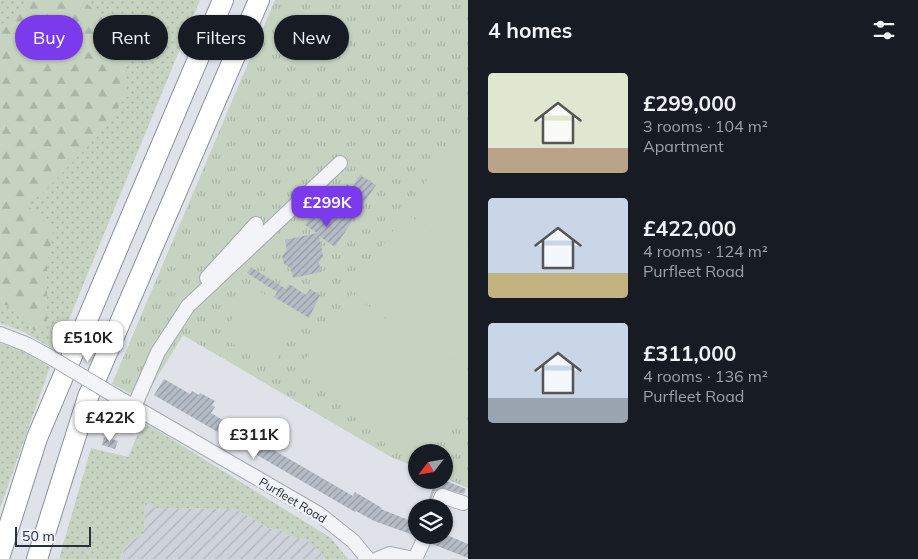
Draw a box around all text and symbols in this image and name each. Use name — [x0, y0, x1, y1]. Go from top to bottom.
chip: Buy — [15, 15, 83, 60]
chip: Rent — [93, 15, 168, 60]
chip: Filters — [178, 15, 264, 60]
chip: New — [274, 15, 349, 60]
icon: filters — [870, 16, 898, 44]
text: 4 homes — [488, 17, 572, 43]
text: £299,000 — [643, 90, 736, 116]
icon: home — [528, 93, 588, 153]
text: 3 rooms · 104 m² — [643, 116, 768, 136]
text: Apartment — [643, 136, 724, 156]
pin: £299K — [292, 186, 362, 228]
text: £299K — [302, 192, 352, 212]
text: £422,000 — [643, 215, 736, 241]
icon: home — [528, 218, 588, 278]
text: 4 rooms · 124 m² — [643, 241, 768, 261]
text: Purfleet Road — [643, 261, 744, 281]
pin: £510K — [53, 320, 123, 363]
text: £510K — [63, 327, 113, 347]
text: £311,000 — [643, 340, 736, 366]
icon: home — [528, 343, 588, 403]
text: 4 rooms · 136 m² — [643, 366, 768, 386]
text: Purfleet Road — [643, 386, 744, 406]
pin: £422K — [75, 400, 145, 443]
text: £422K — [85, 407, 135, 427]
pin: £311K — [219, 418, 289, 460]
text: £311K — [229, 424, 279, 444]
north arrow — [408, 444, 452, 489]
map controls — [408, 444, 453, 544]
street label: Purfleet Road — [257, 474, 329, 526]
button: layers — [408, 499, 453, 544]
scale bar — [15, 524, 91, 547]
text: 50 m — [22, 527, 55, 545]

